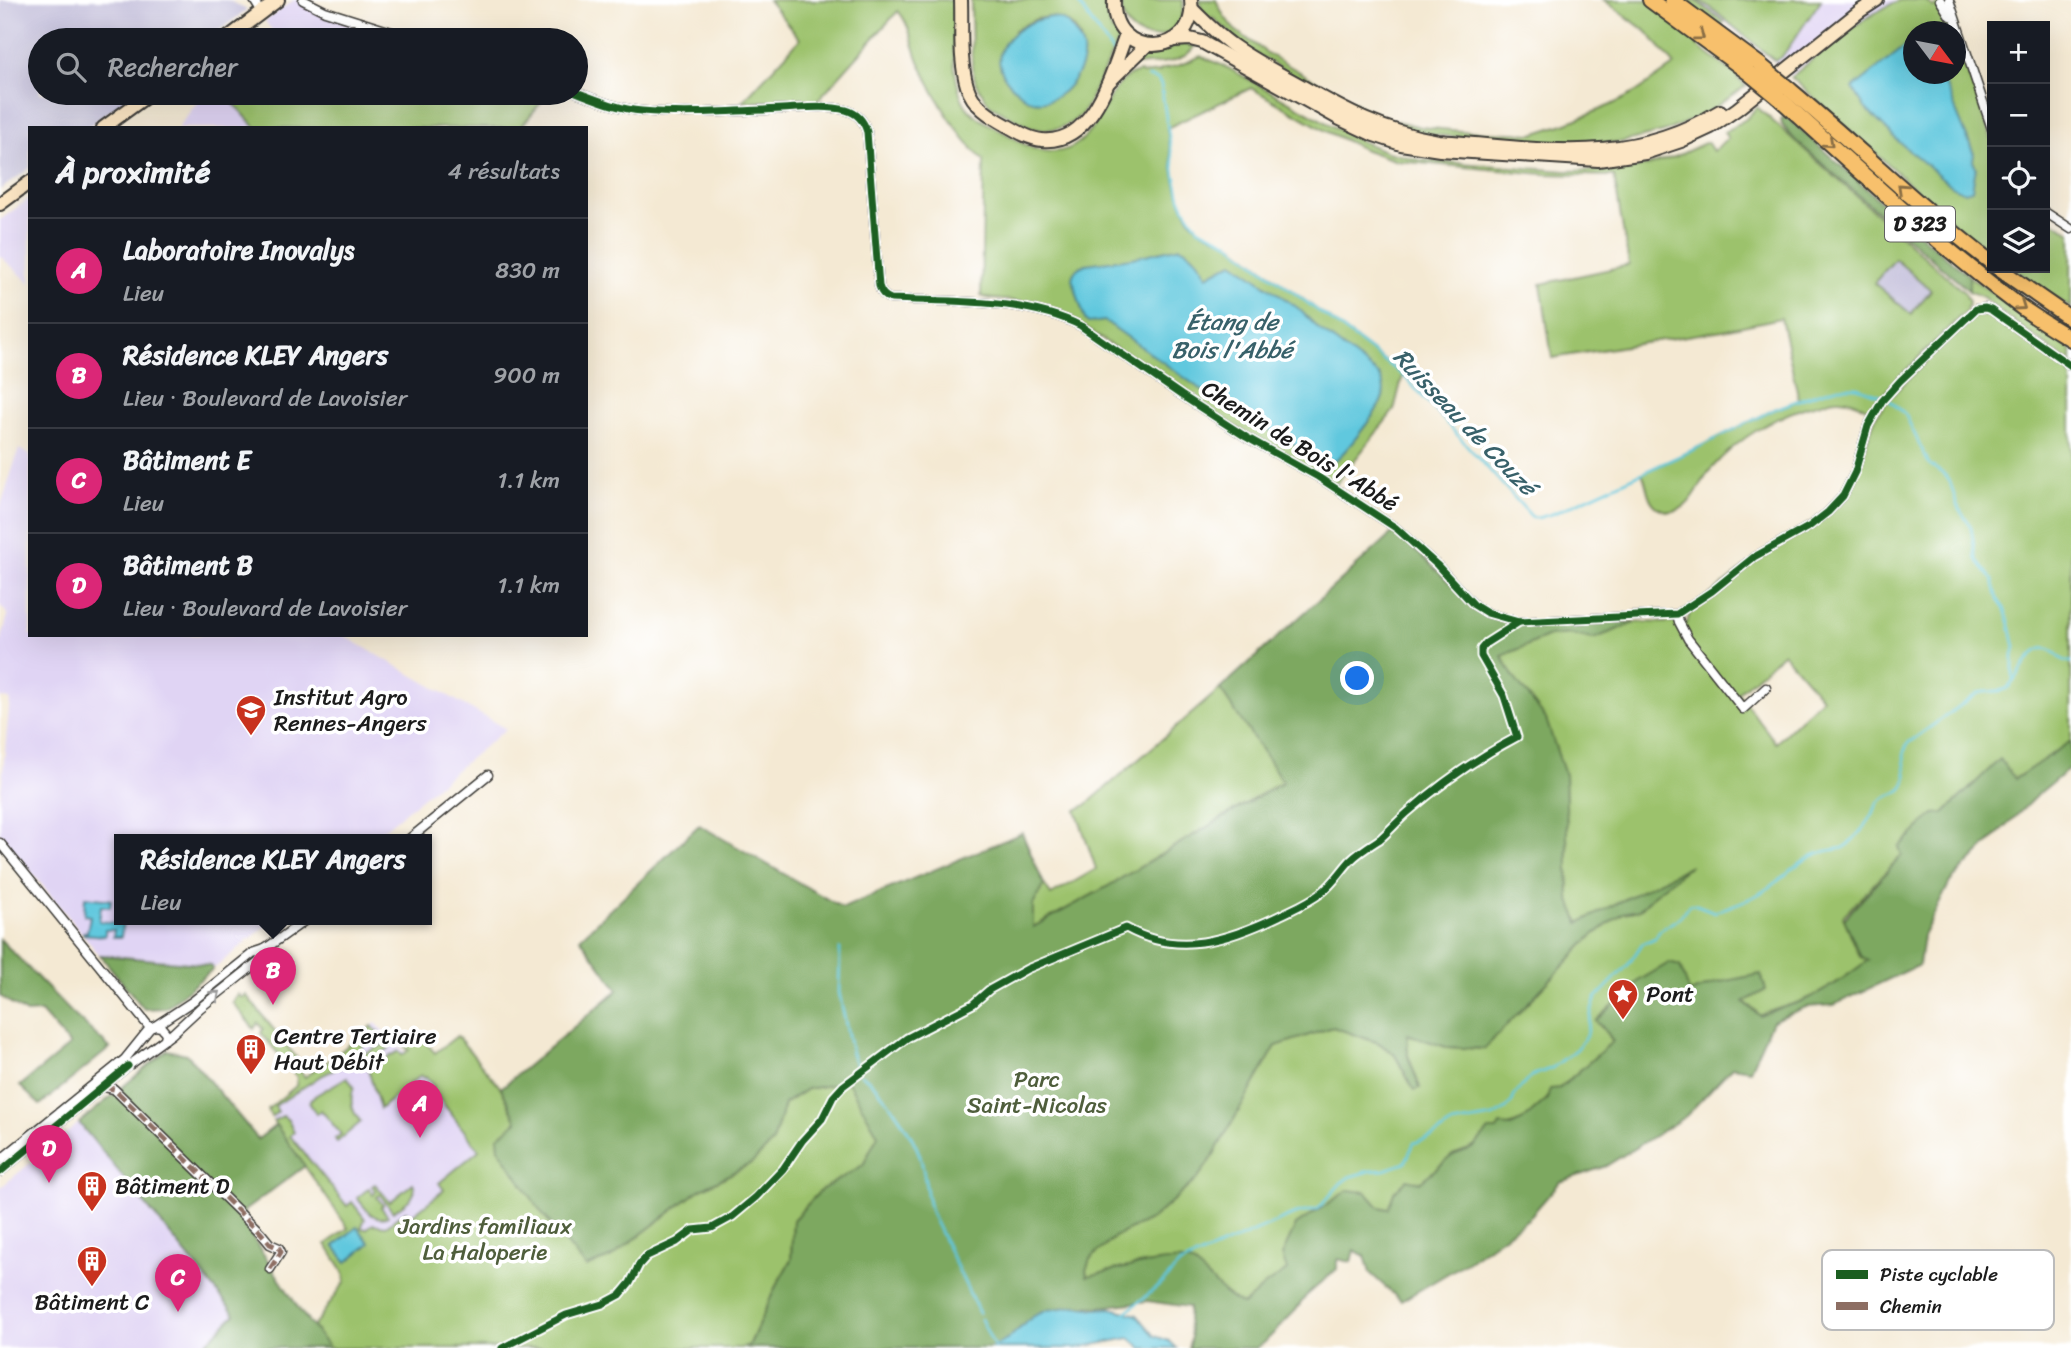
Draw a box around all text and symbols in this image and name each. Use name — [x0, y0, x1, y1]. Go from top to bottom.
north arrow — [1903, 21, 1966, 84]
map controls — [1987, 21, 2050, 273]
button: + — [1987, 21, 2050, 84]
search box — [28, 28, 588, 105]
one-way arrow — [1692, 28, 1705, 40]
text: Rechercher — [108, 44, 238, 90]
icon: search — [52, 48, 90, 86]
button: − — [1987, 84, 2050, 147]
one-way arrow — [1821, 134, 1834, 147]
text: À proximité — [56, 145, 210, 199]
button: locate — [1987, 147, 2050, 210]
text: 4 résultats — [448, 151, 560, 192]
one-way arrow — [1897, 184, 1910, 197]
road number: D 323 — [1885, 206, 1955, 242]
button: layers — [1987, 210, 2050, 273]
text: Laboratoire Inovalys — [123, 227, 354, 273]
text: A — [71, 250, 87, 291]
text: 830 m — [495, 250, 560, 291]
text: Lieu — [123, 273, 164, 314]
one-way arrow — [2013, 298, 2026, 310]
water label: Étang de Bois l'Abbé — [1171, 301, 1296, 371]
text: Résidence KLEY Angers — [123, 332, 388, 378]
water label: Ruisseau de Couzé — [1383, 338, 1550, 509]
text: B — [72, 355, 86, 396]
text: 900 m — [493, 355, 560, 396]
street label: Chemin de Bois l'Abbé — [1193, 369, 1407, 523]
text: Lieu · Boulevard de Lavoisier — [123, 378, 407, 419]
text: Bâtiment E — [123, 437, 251, 483]
text: C — [72, 460, 86, 501]
text: 1.1 km — [497, 460, 560, 501]
text: Lieu — [123, 483, 164, 524]
text: Bâtiment B — [123, 542, 253, 588]
text: D — [72, 565, 86, 606]
text: 1.1 km — [497, 565, 560, 606]
text: Lieu · Boulevard de Lavoisier — [123, 588, 407, 629]
your location — [1340, 661, 1374, 695]
place label: Institut Agro Rennes-Angers — [273, 677, 427, 744]
school or university icon: Institut Agro Rennes-Angers — [234, 693, 268, 737]
popup — [114, 834, 432, 925]
text: Résidence KLEY Angers — [140, 836, 406, 882]
text: Lieu — [140, 882, 182, 923]
pin: B — [250, 947, 296, 1005]
place label: Pont — [1646, 974, 1694, 1015]
place icon: Pont — [1606, 977, 1640, 1021]
one-way arrow — [208, 991, 221, 1003]
place label: Centre Tertiaire Haut Débit — [274, 1016, 437, 1083]
building icon: Centre Tertiaire Haut Débit — [234, 1032, 268, 1076]
park label: Parc Saint-Nicolas — [967, 1059, 1107, 1126]
pin: A — [397, 1080, 443, 1138]
pin: D — [26, 1125, 72, 1183]
place label: Bâtiment D — [115, 1166, 229, 1207]
building icon: Bâtiment D — [75, 1169, 109, 1213]
park label: Jardins familiaux La Haloperie — [397, 1206, 572, 1273]
building icon: Bâtiment C — [75, 1244, 109, 1288]
legend — [1822, 1250, 2054, 1330]
pin: C — [155, 1254, 201, 1312]
text: Piste cyclable — [1880, 1258, 1998, 1291]
place label: Bâtiment C — [35, 1282, 150, 1323]
text: Chemin — [1880, 1290, 1942, 1323]

